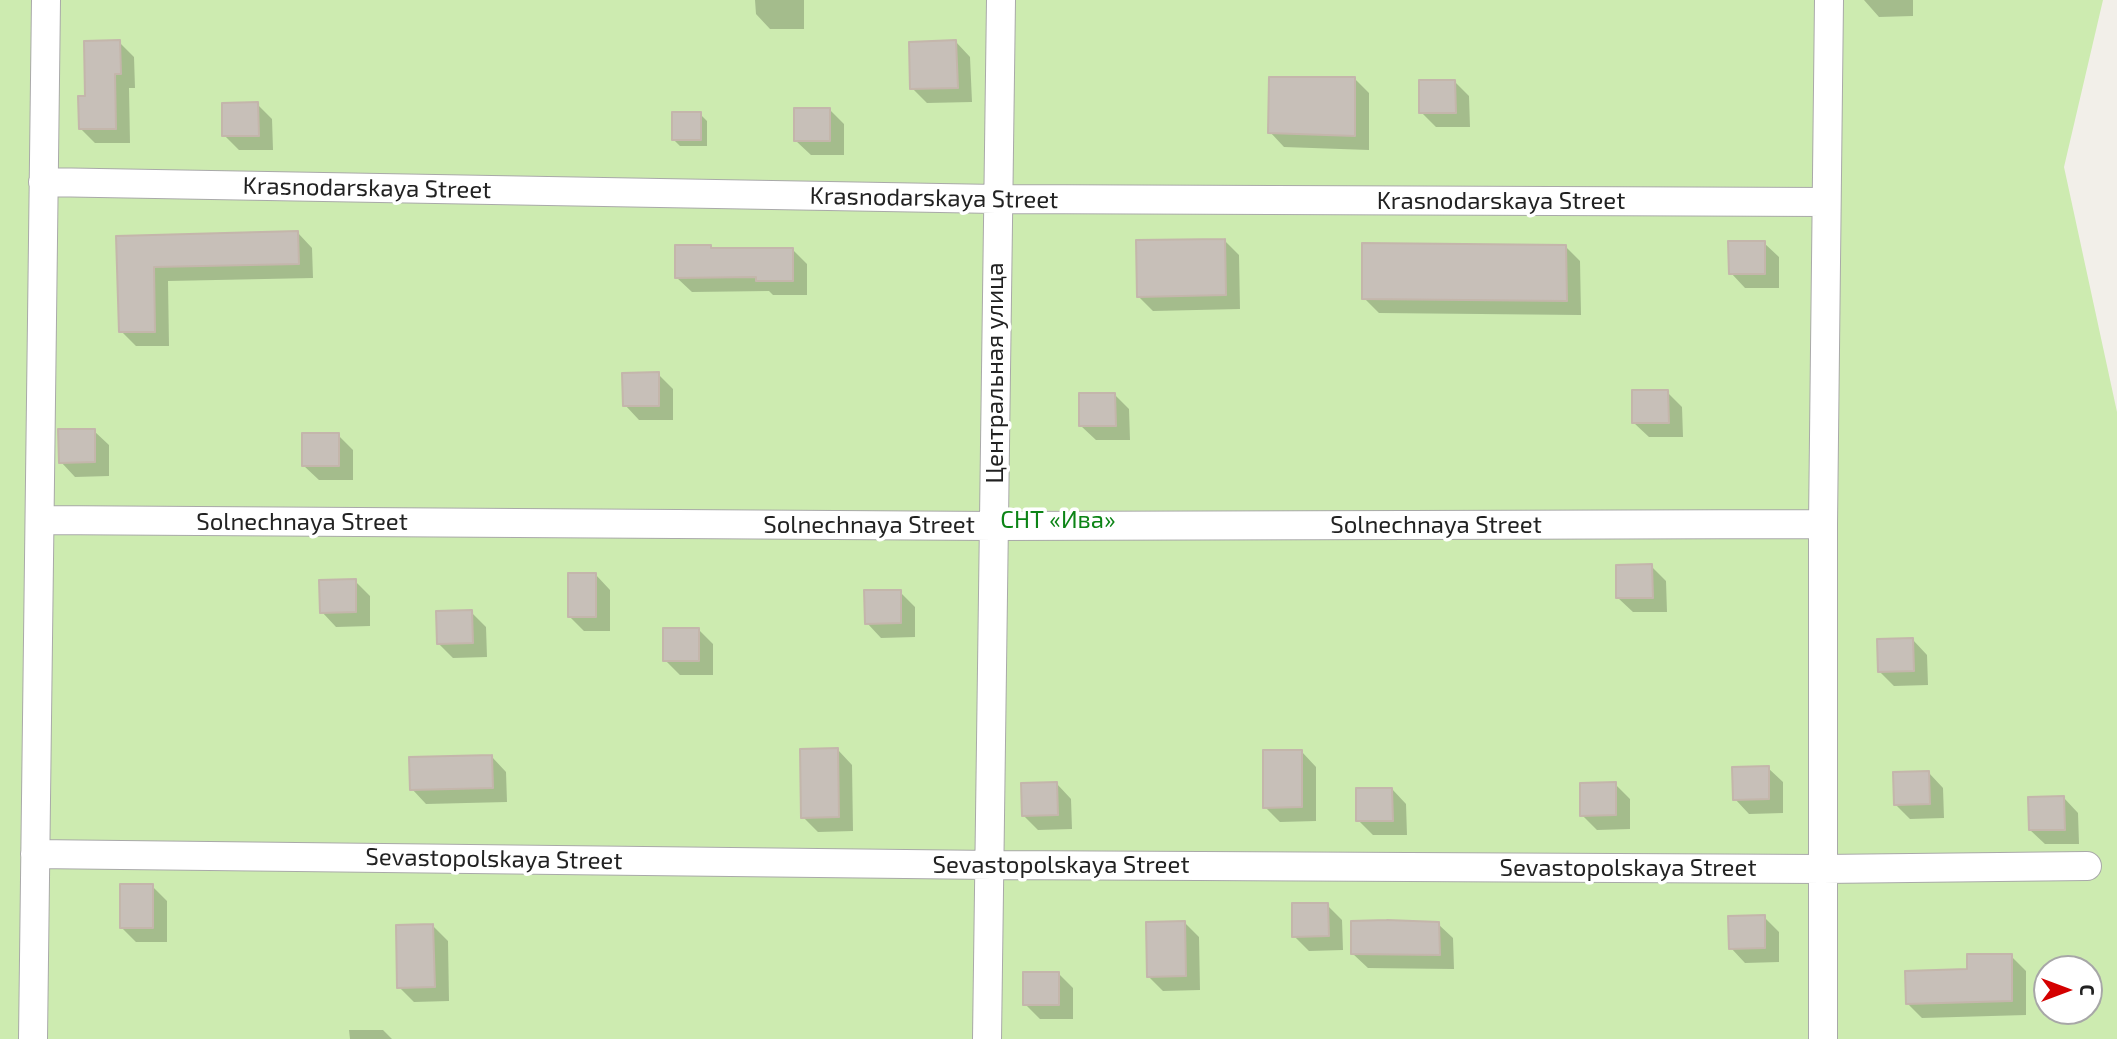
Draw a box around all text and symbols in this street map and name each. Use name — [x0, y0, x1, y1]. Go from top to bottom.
street label: Krasnodarskaya Street — [242, 171, 492, 205]
street label: Krasnodarskaya Street — [809, 181, 1059, 215]
street label: Krasnodarskaya Street — [1377, 187, 1625, 215]
street label: Центральная улица — [981, 262, 1009, 484]
park label: СНТ «Ива» — [1000, 506, 1116, 534]
street label: Solnechnaya Street — [196, 508, 408, 536]
street label: Solnechnaya Street — [763, 511, 975, 539]
street label: Solnechnaya Street — [1330, 511, 1542, 539]
street label: Sevastopolskaya Street — [365, 842, 623, 876]
street label: Sevastopolskaya Street — [932, 851, 1190, 879]
street label: Sevastopolskaya Street — [1499, 854, 1757, 882]
north arrow — [2033, 955, 2103, 1025]
text: С — [2076, 984, 2099, 996]

